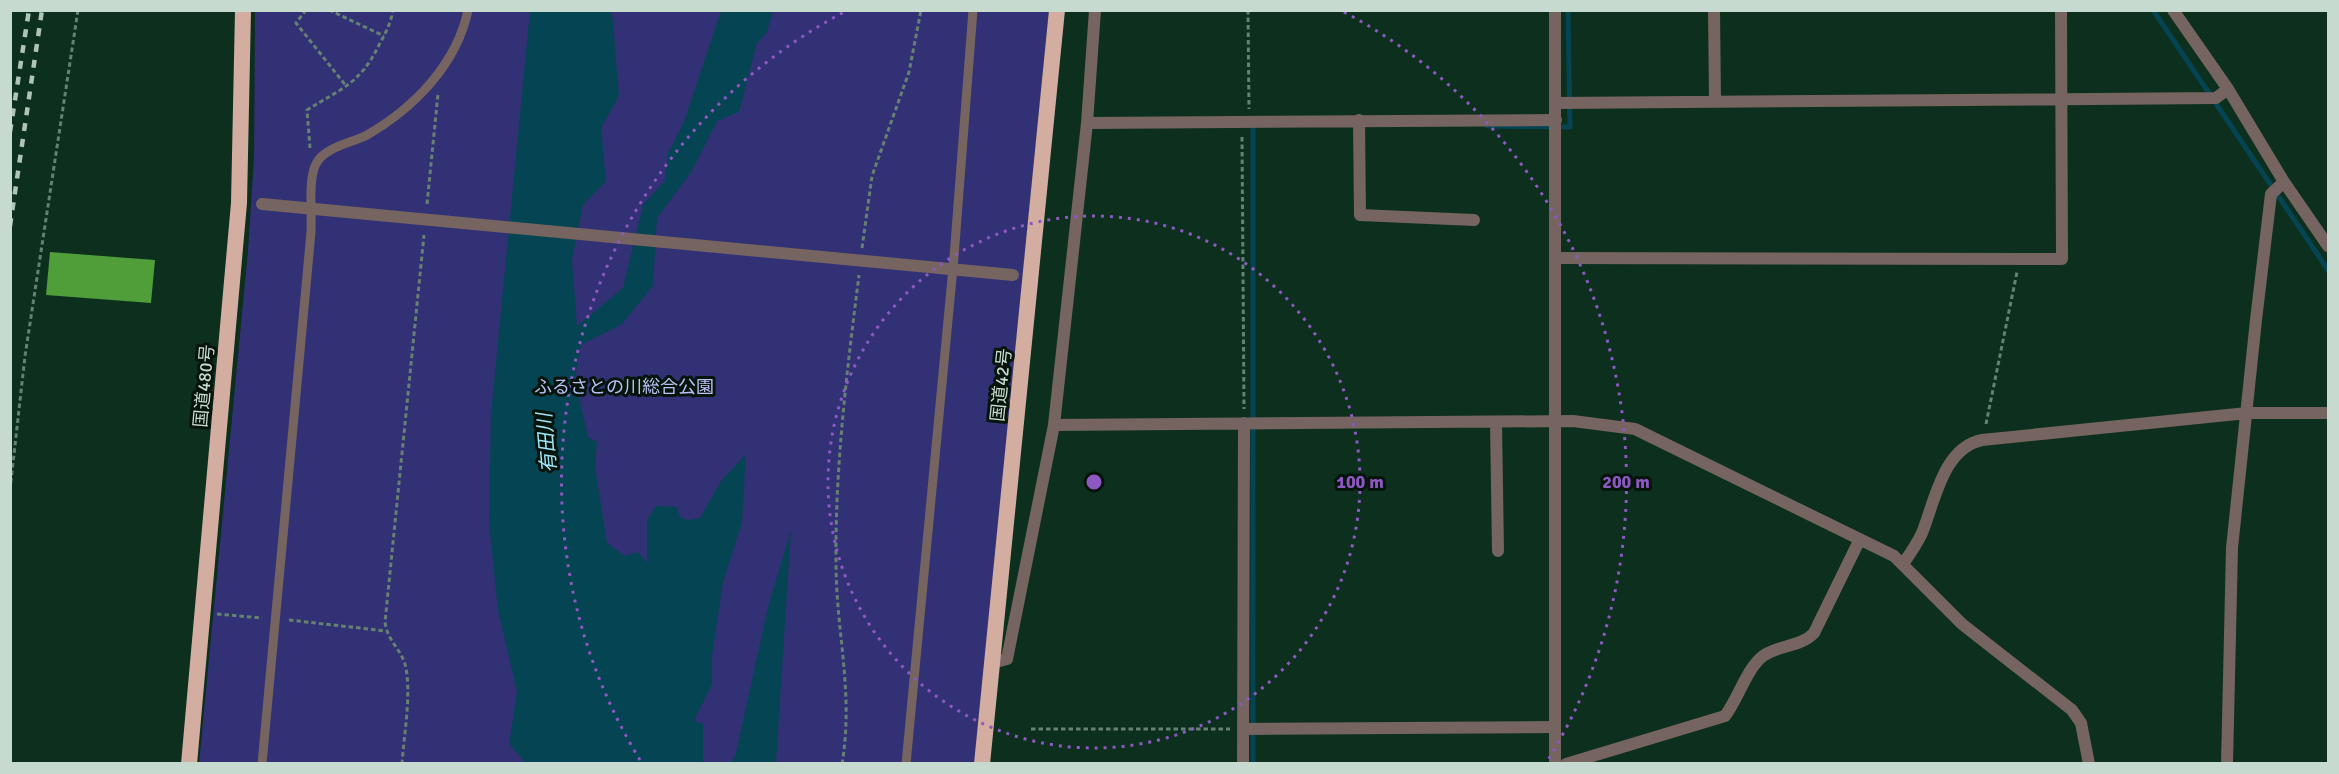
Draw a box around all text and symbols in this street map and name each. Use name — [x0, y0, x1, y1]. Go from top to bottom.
street label: 国道480号 — [189, 344, 219, 428]
street label: 国道42号 — [986, 347, 1016, 423]
park label: ふるさとの川総合公園 — [534, 376, 714, 398]
water label: 有田川 — [532, 410, 562, 474]
text: 100 m — [1336, 471, 1384, 493]
text: 200 m — [1602, 471, 1650, 493]
centre of rings — [1084, 472, 1104, 492]

